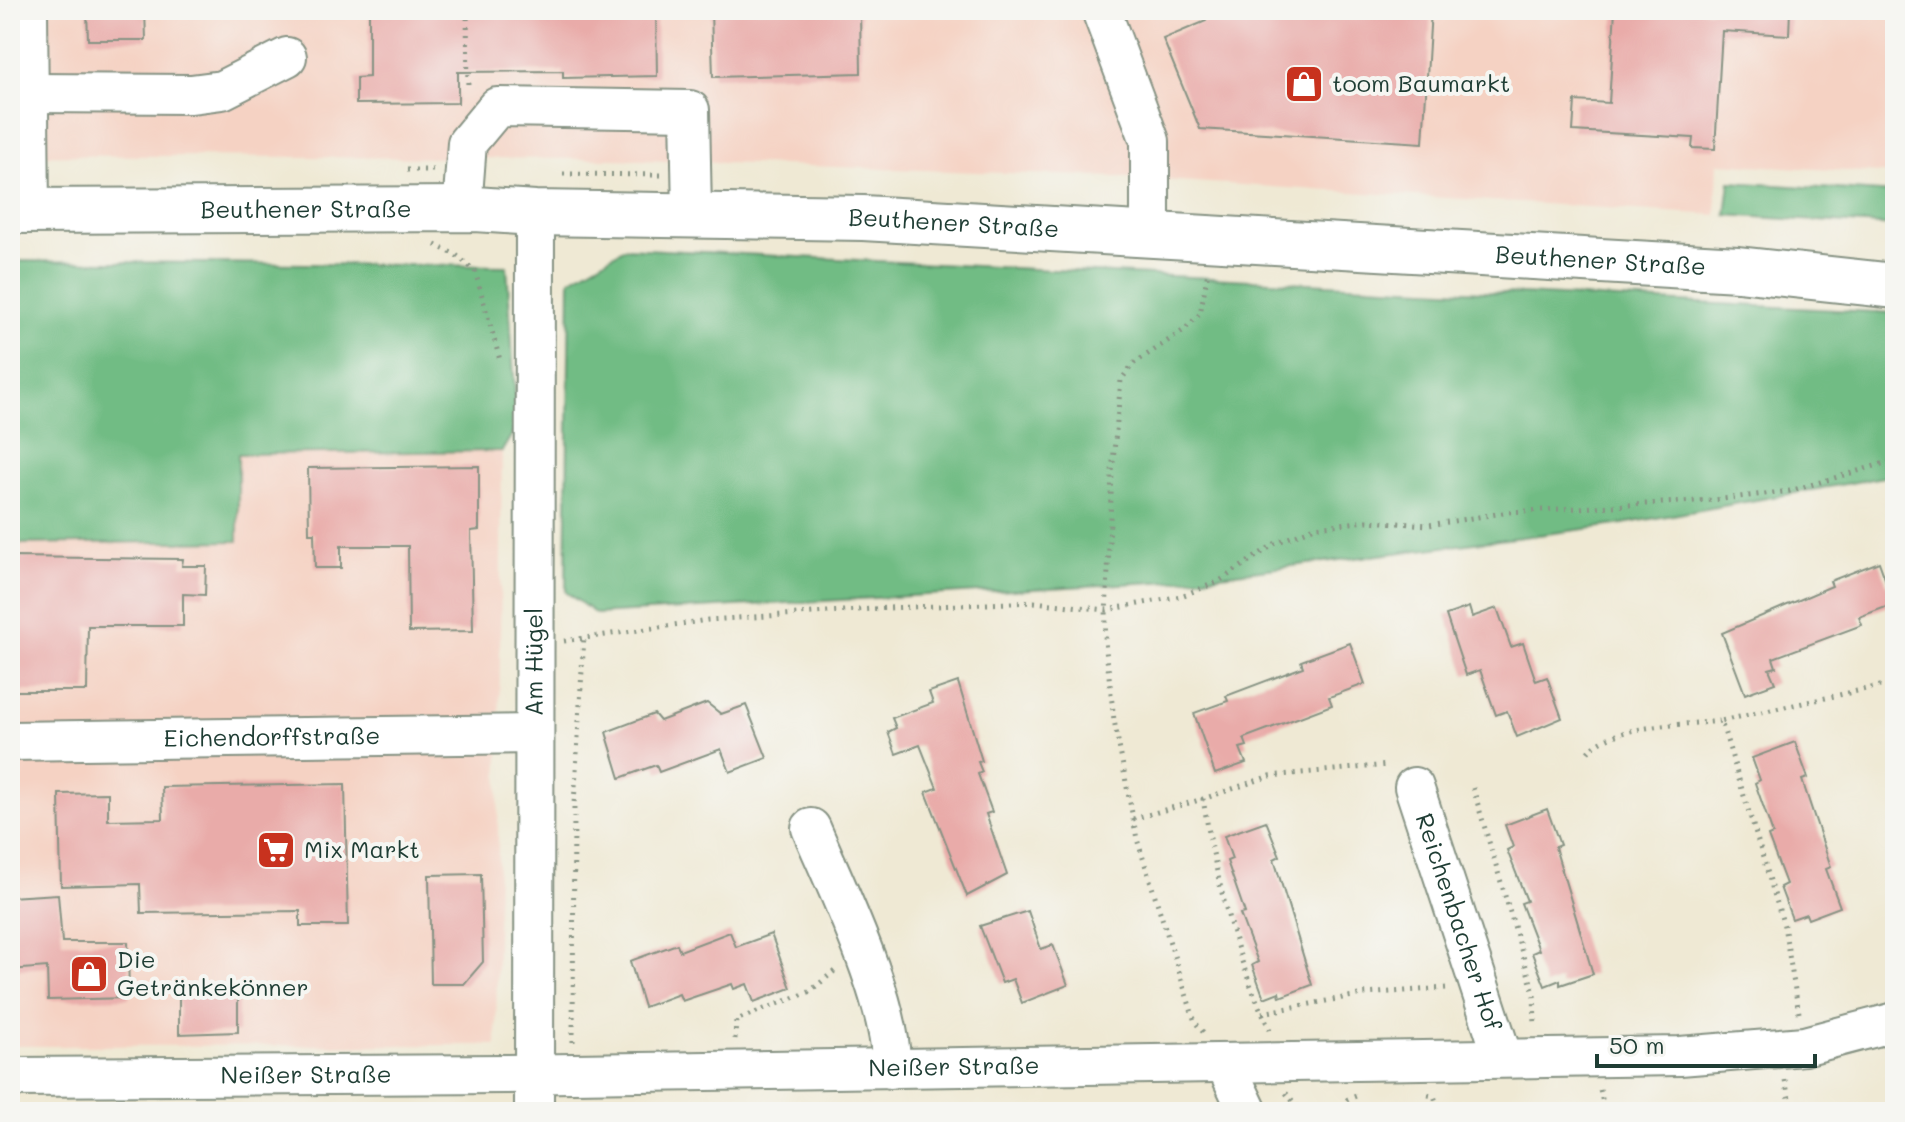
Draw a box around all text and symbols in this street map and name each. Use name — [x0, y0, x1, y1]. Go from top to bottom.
shop icon: toom Baumarkt — [1283, 63, 1325, 105]
place label: toom Baumarkt — [1332, 67, 1510, 98]
street label: Beuthener Straße — [200, 192, 412, 224]
street label: Beuthener Straße — [848, 201, 1060, 243]
street label: Beuthener Straße — [1494, 238, 1707, 281]
street label: Am Hügel — [517, 608, 549, 716]
street label: Eichendorffstraße — [164, 719, 380, 753]
street label: Reichenbacher Hof — [1410, 809, 1510, 1035]
supermarket icon: Mix Markt — [255, 829, 297, 871]
place label: Mix Markt — [304, 833, 420, 864]
place label: Die Getränkekönner — [117, 943, 309, 1002]
shop icon: Die Getränkekönner — [68, 953, 110, 995]
scale bar — [1597, 1018, 1815, 1068]
text: 50 m — [1609, 1029, 1665, 1060]
street label: Neißer Straße — [868, 1049, 1040, 1082]
street label: Neißer Straße — [220, 1058, 392, 1090]

